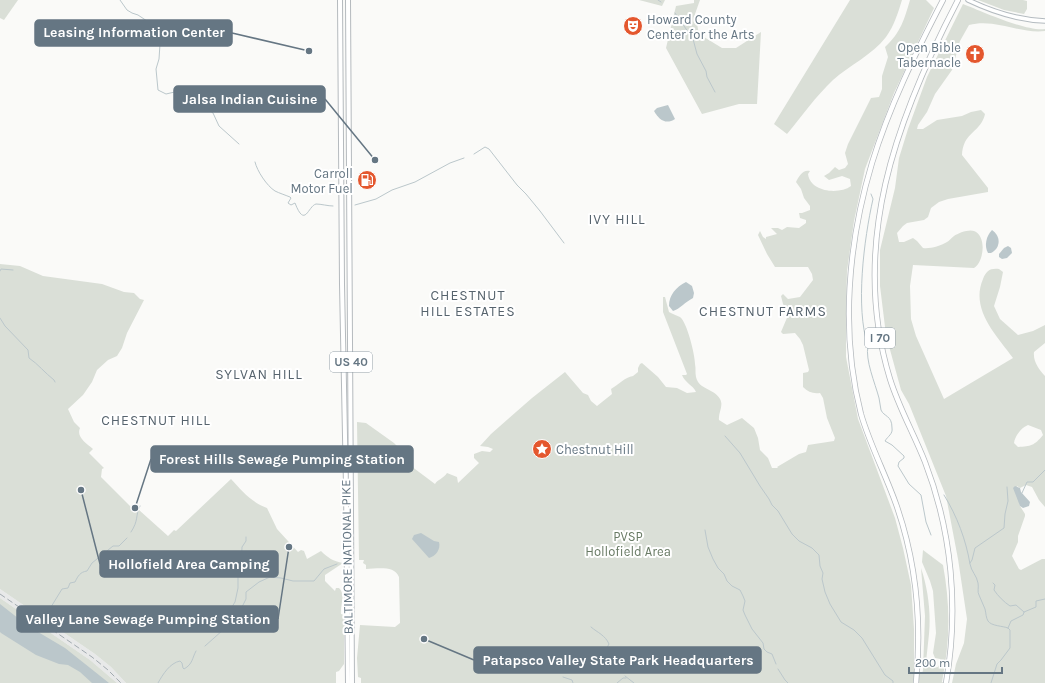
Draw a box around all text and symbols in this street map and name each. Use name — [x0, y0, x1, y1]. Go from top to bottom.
place label: Howard County Center for the Arts — [647, 12, 755, 42]
theatre icon: Howard County Center for the Arts — [622, 15, 644, 37]
callout: Leasing Information Center — [35, 20, 232, 46]
text: Leasing Information Center — [43, 24, 225, 41]
place label: Open Bible Tabernacle — [897, 40, 961, 70]
church icon: Open Bible Tabernacle — [964, 43, 986, 65]
callout: Jalsa Indian Cuisine — [174, 86, 325, 112]
text: Jalsa Indian Cuisine — [183, 91, 317, 108]
place label: Carroll Motor Fuel — [290, 166, 353, 196]
fuel station icon: Carroll Motor Fuel — [356, 169, 378, 191]
district label: IVY HILL — [588, 211, 646, 228]
district label: CHESTNUT HILL ESTATES — [420, 287, 516, 320]
district label: CHESTNUT FARMS — [699, 303, 827, 320]
road number: I 70 — [865, 328, 895, 348]
road number: US 40 — [330, 352, 372, 372]
district label: SYLVAN HILL — [215, 366, 303, 383]
district label: CHESTNUT HILL — [101, 412, 211, 429]
place icon: Chestnut Hill — [531, 438, 553, 460]
place label: Chestnut Hill — [556, 442, 634, 457]
callout: Forest Hills Sewage Pumping Station — [151, 446, 413, 472]
text: Forest Hills Sewage Pumping Station — [159, 451, 405, 468]
street label: BALTIMORE NATIONAL PIKE — [338, 479, 356, 635]
park label: PVSP Hollofield Area — [585, 529, 671, 559]
callout: Hollofield Area Camping — [100, 551, 278, 577]
text: Hollofield Area Camping — [108, 556, 270, 573]
callout: Valley Lane Sewage Pumping Station — [17, 606, 278, 632]
text: Valley Lane Sewage Pumping Station — [26, 611, 270, 628]
callout: Patapsco Valley State Park Headquarters — [474, 647, 761, 673]
scale bar — [909, 649, 1002, 675]
text: Patapsco Valley State Park Headquarters — [482, 652, 754, 669]
text: 200 m — [915, 656, 950, 670]

